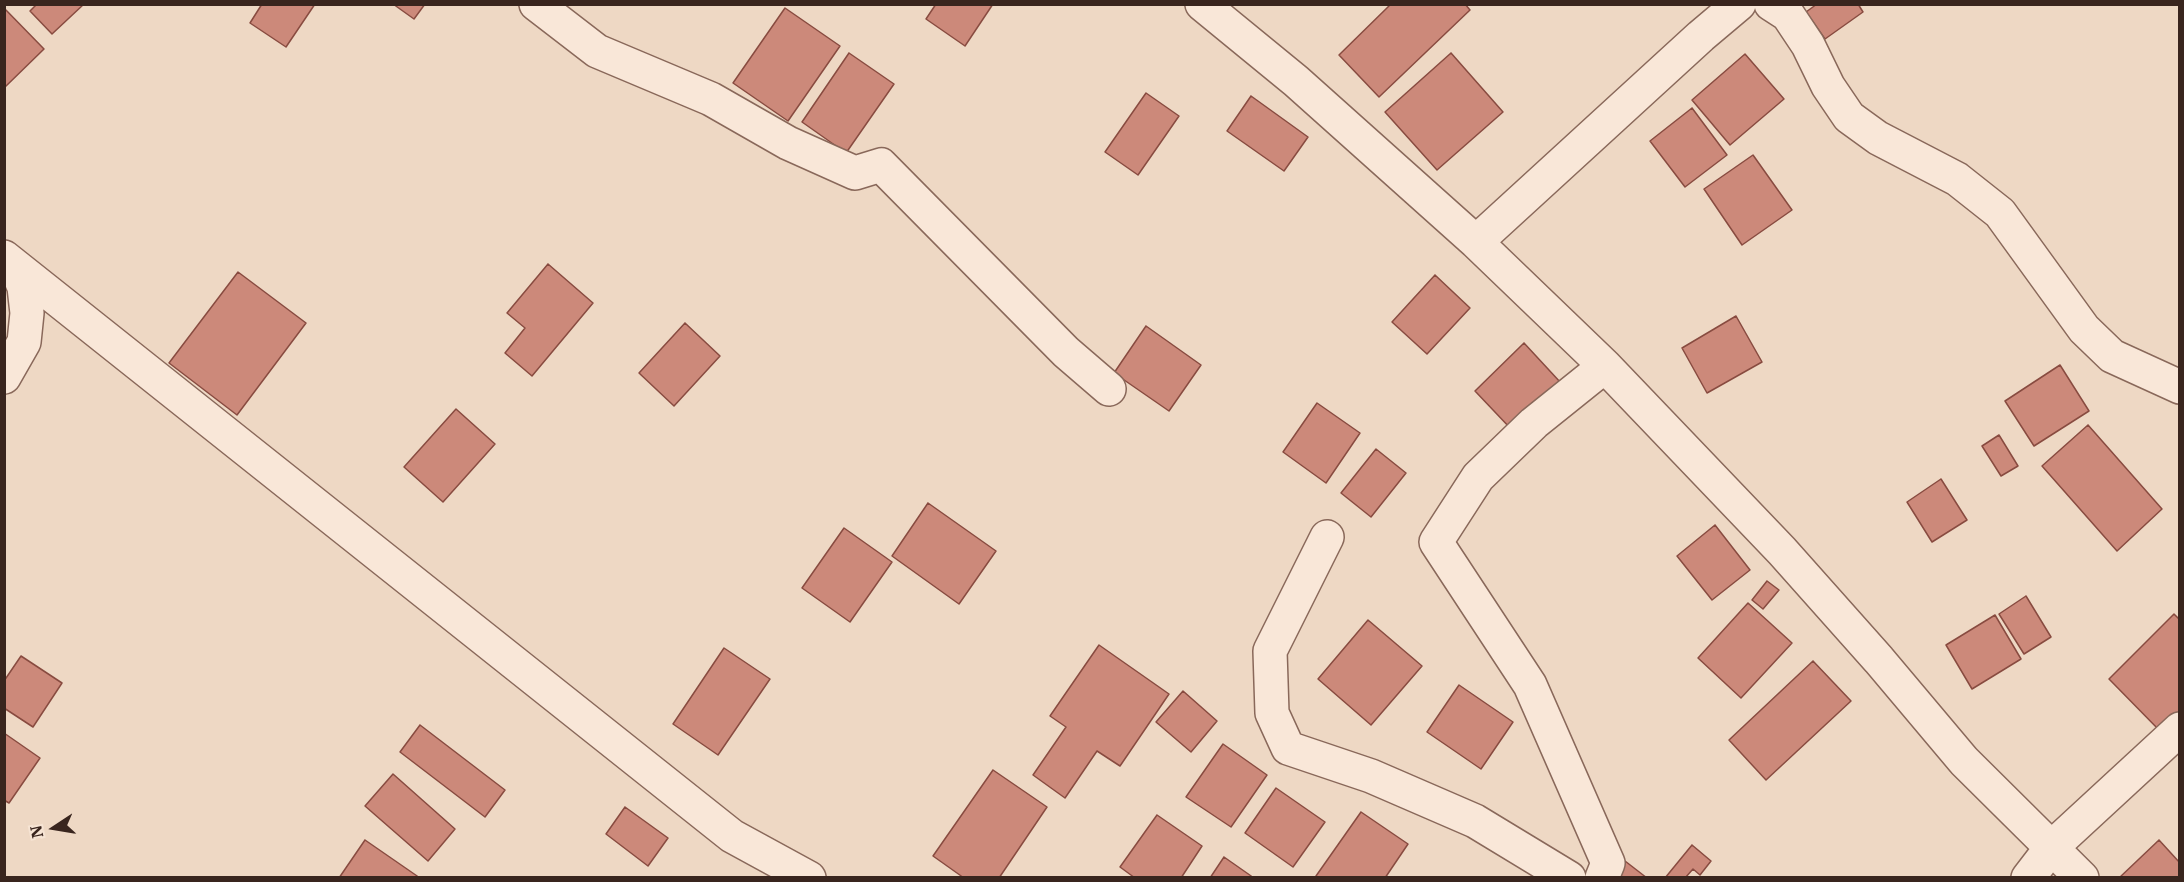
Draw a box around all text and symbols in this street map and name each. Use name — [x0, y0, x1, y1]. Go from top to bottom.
north arrow — [24, 798, 84, 858]
text: N — [25, 823, 47, 840]

